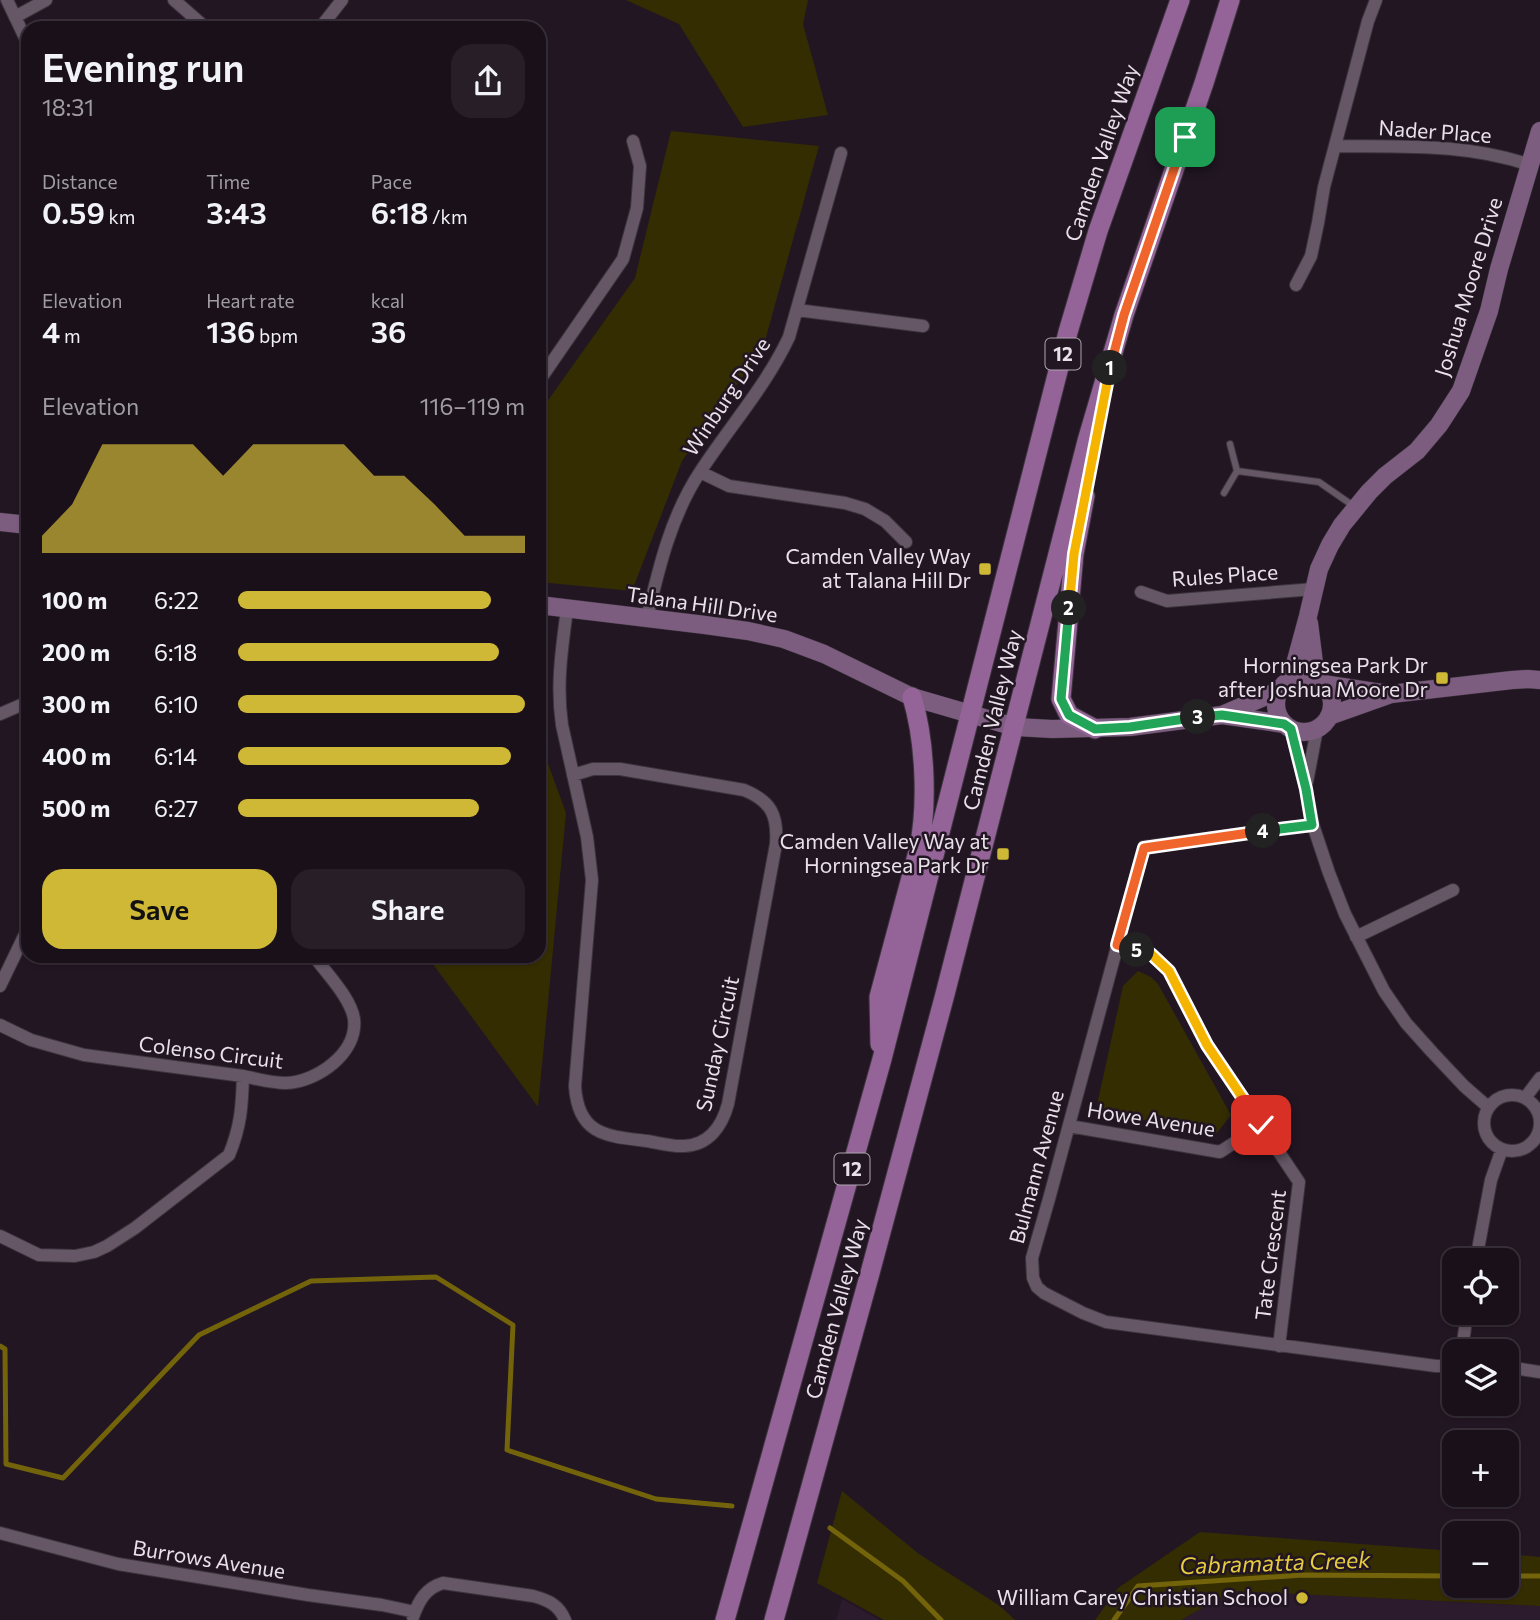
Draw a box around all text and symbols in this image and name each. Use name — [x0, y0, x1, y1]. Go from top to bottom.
text: Evening run — [42, 43, 245, 90]
button: share — [451, 44, 525, 118]
street label: Camden Valley Way — [1059, 61, 1143, 244]
text: 18:31 — [42, 93, 94, 121]
pin — [1155, 107, 1215, 167]
street label: Nader Place — [1378, 114, 1493, 147]
icon: arrive — [1166, 118, 1204, 156]
text: Distance — [42, 170, 118, 193]
text: Time — [206, 170, 250, 193]
text: Pace — [371, 170, 412, 193]
text: 0.59 — [42, 193, 105, 230]
text: 3:43 — [206, 193, 267, 230]
text: 6:18 — [371, 193, 428, 230]
street label: Joshua Moore Drive — [1428, 194, 1507, 379]
text: km — [105, 205, 135, 228]
text: /km — [428, 205, 467, 228]
text: Elevation — [42, 289, 122, 312]
text: Heart rate — [206, 289, 295, 312]
text: kcal — [371, 289, 405, 312]
text: 4 — [42, 312, 60, 349]
text: 136 — [206, 312, 255, 349]
text: 36 — [371, 312, 406, 349]
text: m — [60, 324, 81, 347]
text: bpm — [255, 324, 298, 347]
street label: Winburg Drive — [677, 332, 775, 460]
road number: 12 — [1046, 338, 1080, 370]
pin: 1 — [1092, 350, 1128, 386]
text: 1 — [1105, 356, 1114, 379]
text: Elevation — [42, 392, 139, 420]
text: 116–119 m — [420, 392, 525, 420]
place label: Camden Valley Way at Talana Hill Dr — [785, 543, 971, 592]
street label: Rules Place — [1171, 558, 1279, 591]
marker: Camden Valley Way at Talana Hill Dr — [977, 561, 993, 577]
street label: Talana Hill Drive — [625, 581, 779, 627]
text: 100 m — [42, 586, 107, 614]
text: 6:22 — [154, 586, 199, 614]
pin: 2 — [1052, 590, 1086, 626]
text: 2 — [1063, 596, 1074, 619]
street label: Camden Valley Way — [957, 626, 1026, 813]
text: 200 m — [42, 638, 110, 666]
text: 6:18 — [154, 638, 197, 666]
place label: Horningsea Park Dr after Joshua Moore Dr — [1218, 652, 1428, 701]
marker: Horningsea Park Dr after Joshua Moore Dr — [1434, 670, 1450, 686]
text: 300 m — [42, 690, 110, 718]
text: 6:10 — [154, 690, 198, 718]
pin: 3 — [1180, 700, 1216, 734]
text: 3 — [1192, 705, 1203, 728]
text: 400 m — [42, 742, 111, 770]
text: 6:14 — [154, 742, 197, 770]
text: 500 m — [42, 794, 110, 822]
text: 6:27 — [154, 794, 198, 822]
pin: 4 — [1246, 814, 1280, 848]
text: 4 — [1257, 819, 1268, 842]
place label: Camden Valley Way at Horningsea Park Dr — [780, 828, 989, 877]
marker: Camden Valley Way at Horningsea Park Dr — [995, 846, 1011, 862]
button: Save — [42, 869, 277, 949]
button: Share — [291, 869, 525, 949]
pin: 5 — [1120, 932, 1154, 968]
text: 5 — [1131, 938, 1142, 961]
street label: Sunday Circuit — [690, 974, 743, 1114]
street label: Colenso Circuit — [137, 1030, 285, 1073]
street label: Bulmann Avenue — [1003, 1087, 1068, 1246]
pin — [1231, 1095, 1291, 1155]
street label: Howe Avenue — [1085, 1096, 1217, 1141]
icon: check — [1242, 1106, 1280, 1144]
road number: 12 — [834, 1154, 870, 1184]
street label: Tate Crescent — [1249, 1188, 1290, 1322]
street label: Camden Valley Way — [799, 1216, 872, 1401]
map controls — [1442, 1248, 1519, 1598]
button: locate — [1442, 1248, 1519, 1325]
button: layers — [1442, 1339, 1519, 1416]
button: + — [1442, 1430, 1519, 1507]
button: − — [1442, 1521, 1519, 1598]
street label: Burrows Avenue — [131, 1534, 287, 1583]
water label: Cabramatta Creek — [1179, 1545, 1371, 1579]
place label: William Carey Christian School — [997, 1584, 1288, 1609]
marker: William Carey Christian School — [1294, 1590, 1310, 1606]

